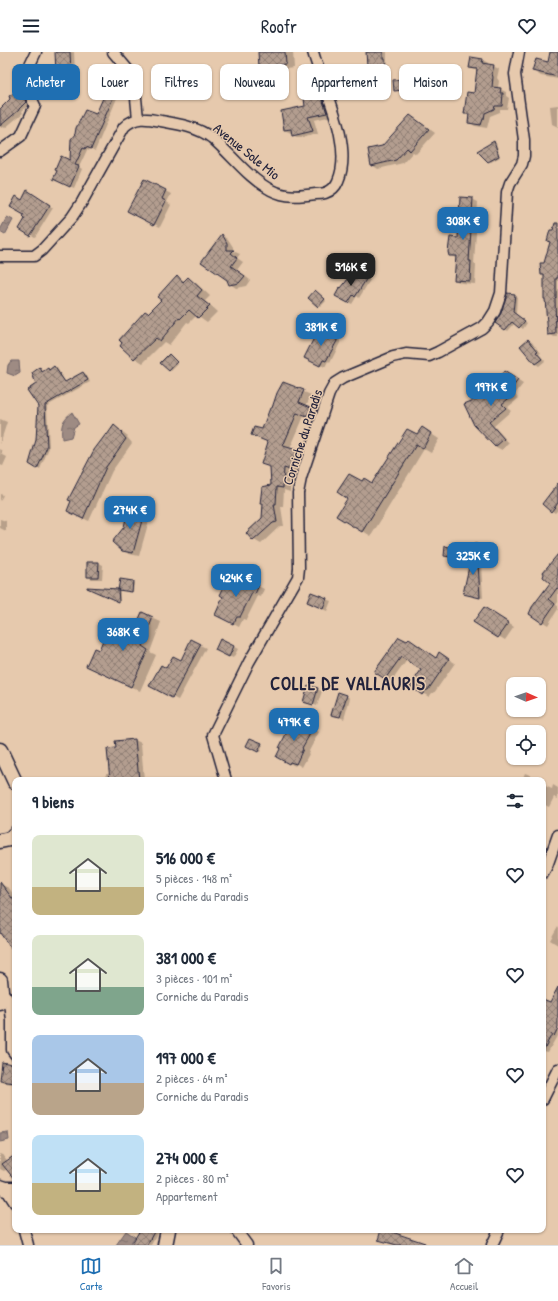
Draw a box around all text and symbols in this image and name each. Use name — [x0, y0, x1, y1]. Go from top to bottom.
text: Roofr — [261, 14, 297, 39]
icon: menu — [20, 15, 42, 37]
icon: heart — [516, 15, 538, 37]
chip: Acheter — [12, 64, 80, 100]
chip: Louer — [88, 64, 143, 100]
chip: Filtres — [151, 64, 212, 100]
chip: Nouveau — [220, 64, 289, 100]
chip: Appartement — [297, 64, 391, 100]
chip: Maison — [399, 64, 462, 100]
street label: Avenue Sole Mio — [210, 118, 285, 184]
pin: 308K € — [430, 207, 496, 241]
text: 308K € — [446, 211, 480, 229]
pin: 516K € — [318, 253, 384, 287]
text: 516K € — [335, 257, 367, 275]
pin: 381K € — [288, 313, 354, 347]
text: 381K € — [305, 317, 337, 335]
pin: 197K € — [458, 373, 524, 407]
text: 197K € — [475, 377, 507, 395]
street label: Corniche du Paradis — [278, 387, 326, 487]
pin: 274K € — [97, 496, 163, 530]
text: 274K € — [113, 500, 147, 518]
pin: 325K € — [440, 542, 506, 576]
text: 325K € — [456, 546, 490, 564]
pin: 424K € — [203, 564, 269, 598]
text: 424K € — [220, 568, 252, 586]
pin: 368K € — [90, 618, 156, 652]
text: 368K € — [107, 622, 139, 640]
district label: COLLE DE VALLAURIS — [270, 671, 426, 696]
north arrow — [506, 677, 546, 717]
map controls — [506, 677, 546, 765]
pin: 479K € — [261, 708, 327, 742]
text: 479K € — [278, 712, 310, 730]
button: locate — [506, 725, 546, 765]
text: 9 biens — [32, 790, 74, 813]
icon: filters — [504, 790, 526, 812]
text: 516 000 € — [156, 846, 215, 869]
icon: home — [64, 851, 112, 899]
icon: heart — [504, 864, 526, 886]
text: 5 pièces · 148 m² — [156, 869, 232, 887]
text: Corniche du Paradis — [156, 887, 249, 905]
text: 381 000 € — [156, 946, 216, 969]
icon: home — [64, 951, 112, 999]
icon: heart — [504, 964, 526, 986]
text: 3 pièces · 101 m² — [156, 969, 232, 987]
text: Corniche du Paradis — [156, 987, 249, 1005]
text: 197 000 € — [156, 1046, 216, 1069]
icon: home — [64, 1051, 112, 1099]
icon: heart — [504, 1064, 526, 1086]
text: 2 pièces · 64 m² — [156, 1069, 227, 1087]
text: Corniche du Paradis — [156, 1087, 249, 1105]
text: 274 000 € — [156, 1146, 218, 1169]
icon: home — [64, 1151, 112, 1199]
icon: heart — [504, 1164, 526, 1186]
text: 2 pièces · 80 m² — [156, 1169, 229, 1187]
text: Appartement — [156, 1187, 218, 1205]
tab: Carte — [80, 1255, 103, 1293]
tab: Favoris — [262, 1255, 290, 1293]
tab: Accueil — [450, 1255, 478, 1293]

